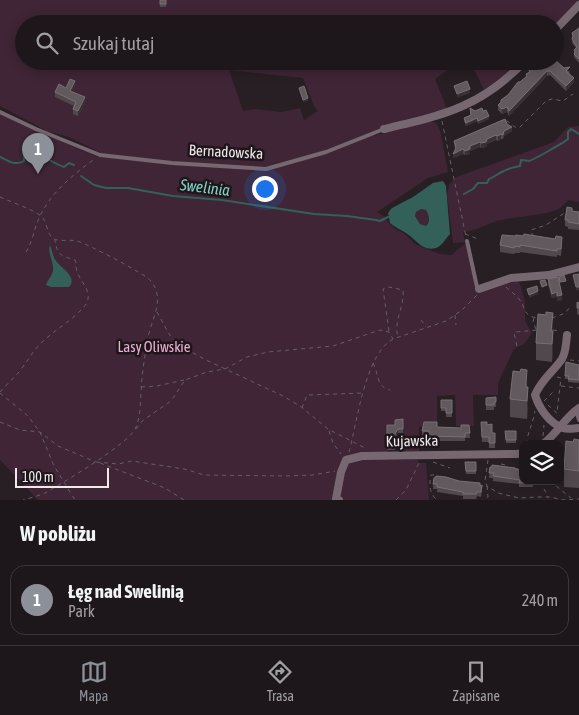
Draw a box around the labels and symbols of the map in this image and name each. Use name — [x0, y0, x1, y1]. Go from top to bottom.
pin: 1 — [22, 133, 54, 174]
street label: Bernadowska — [188, 141, 264, 162]
water label: Swelinia — [178, 175, 231, 199]
your location — [252, 176, 278, 202]
park label: Lasy Oliwskie — [117, 338, 191, 355]
street label: Kujawska — [385, 432, 439, 449]
scale bar — [15, 465, 109, 488]

